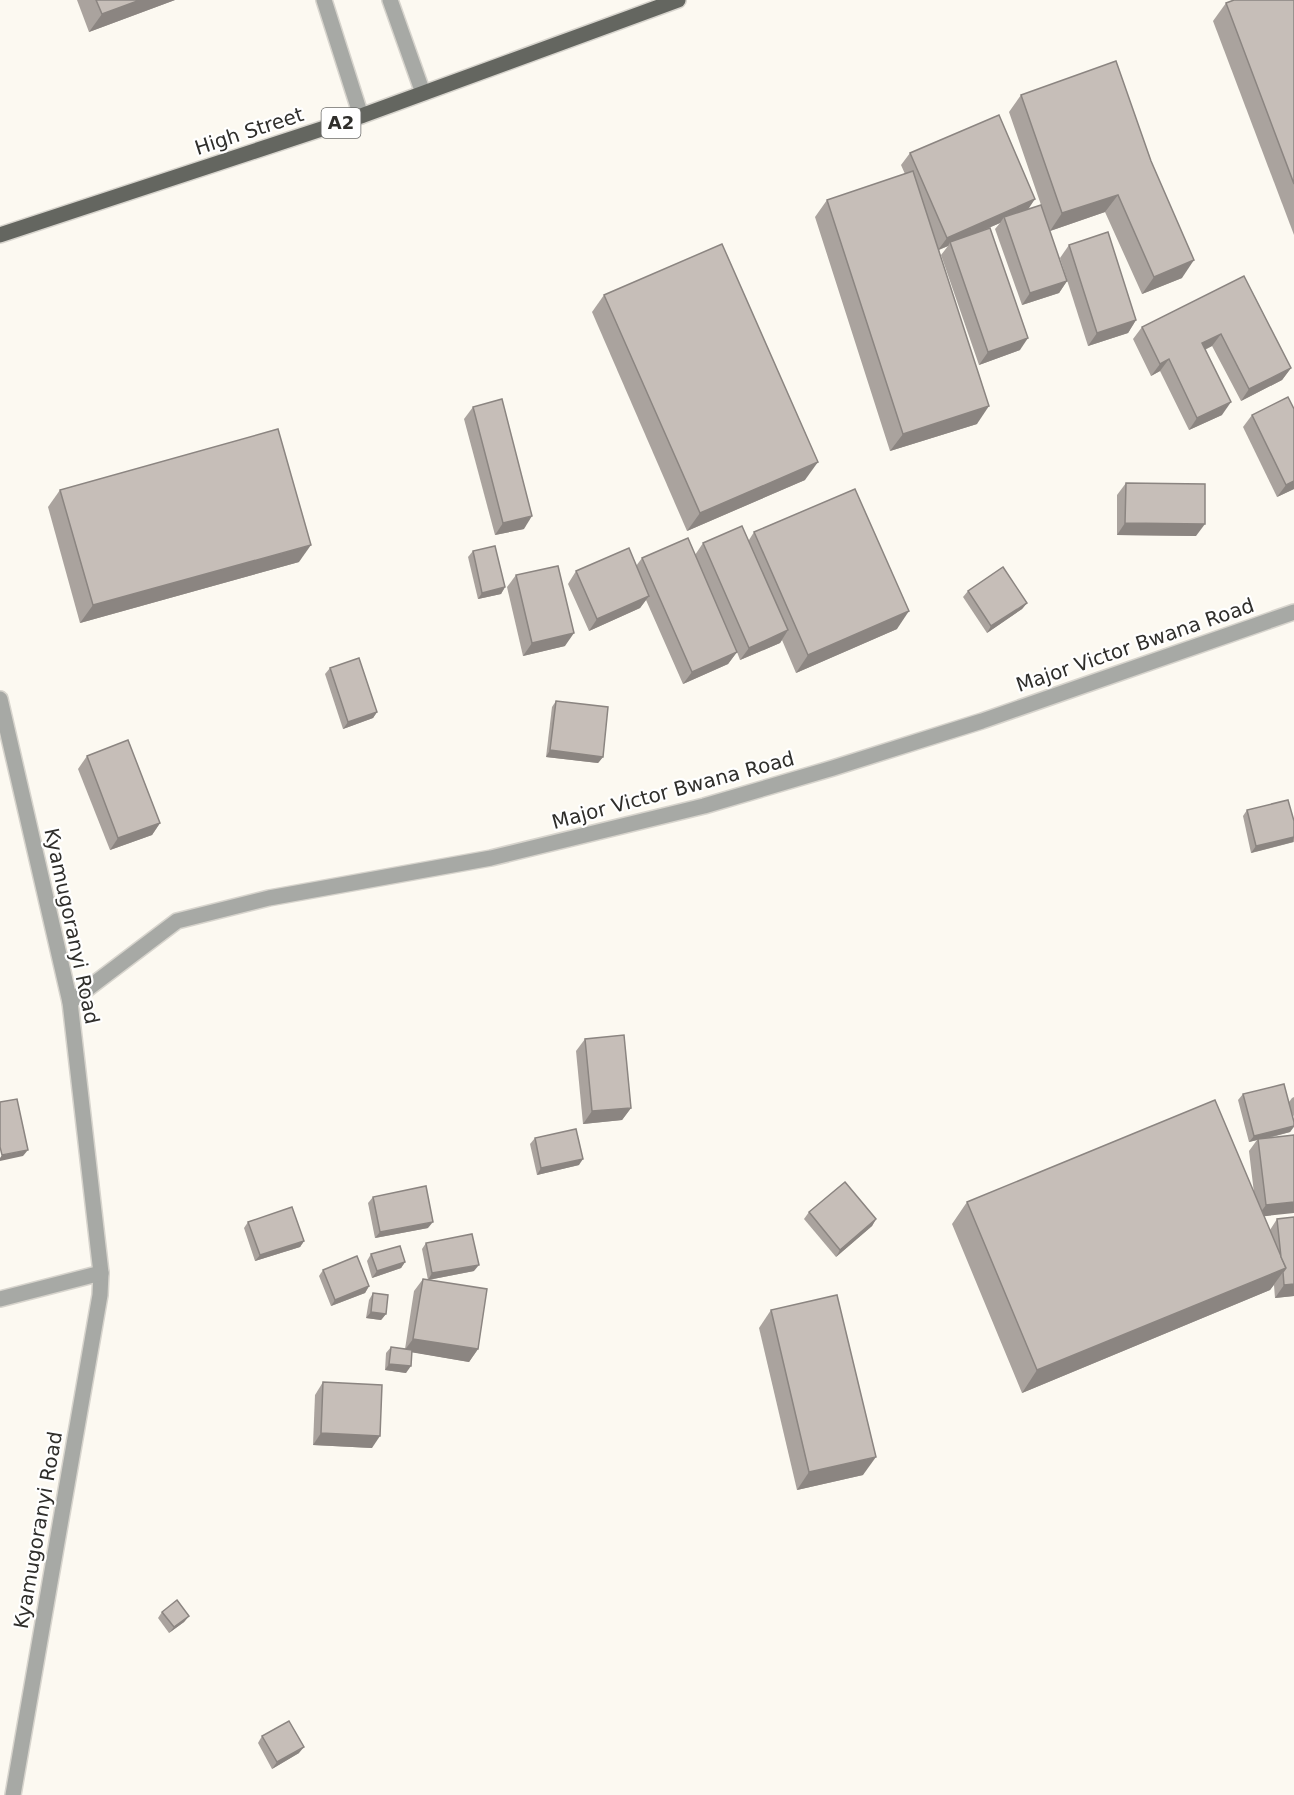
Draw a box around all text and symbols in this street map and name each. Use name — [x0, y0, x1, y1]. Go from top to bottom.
street label: High Street — [192, 102, 307, 160]
road number: A2 — [322, 108, 360, 138]
street label: Major Victor Bwana Road — [1013, 593, 1257, 697]
street label: Major Victor Bwana Road — [549, 746, 797, 834]
street label: Kyamugoranyi Road — [39, 826, 105, 1026]
street label: Kyamugoranyi Road — [9, 1429, 67, 1631]

